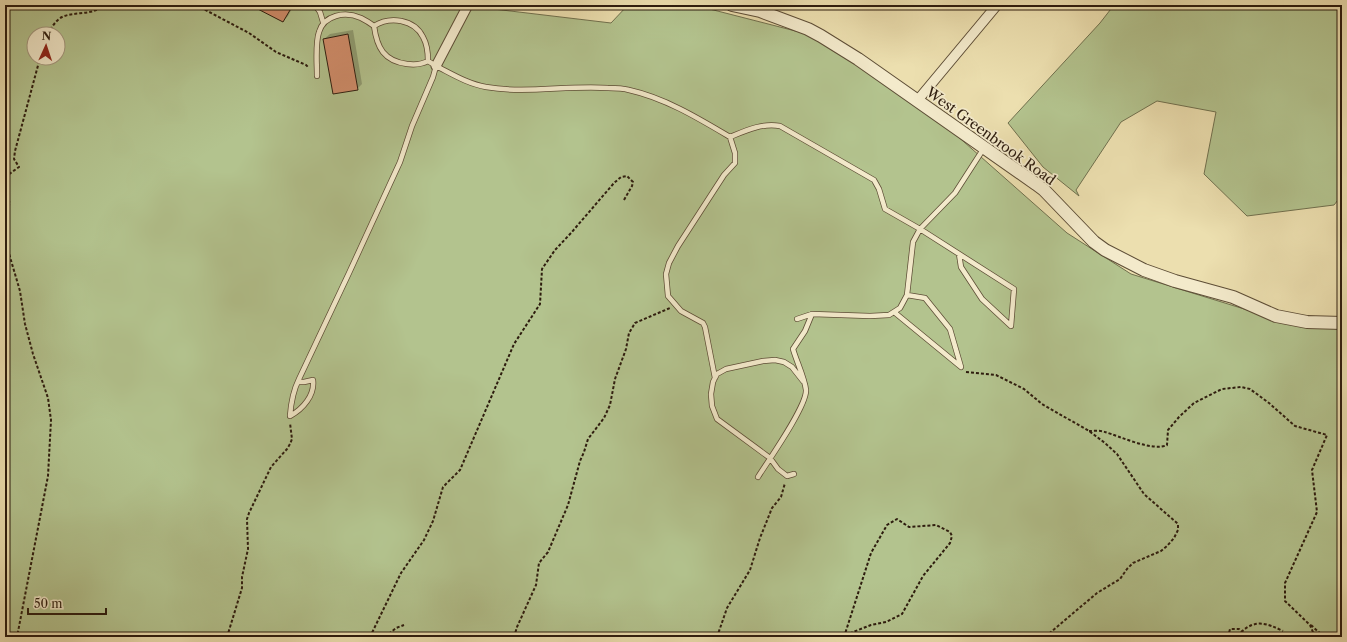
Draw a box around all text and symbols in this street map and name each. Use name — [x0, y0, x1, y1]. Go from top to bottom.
north arrow — [26, 26, 66, 66]
text: N — [41, 29, 52, 43]
street label: West Greenbrook Road — [922, 82, 1060, 189]
scale bar — [28, 590, 106, 616]
text: 50 m — [34, 596, 63, 611]

